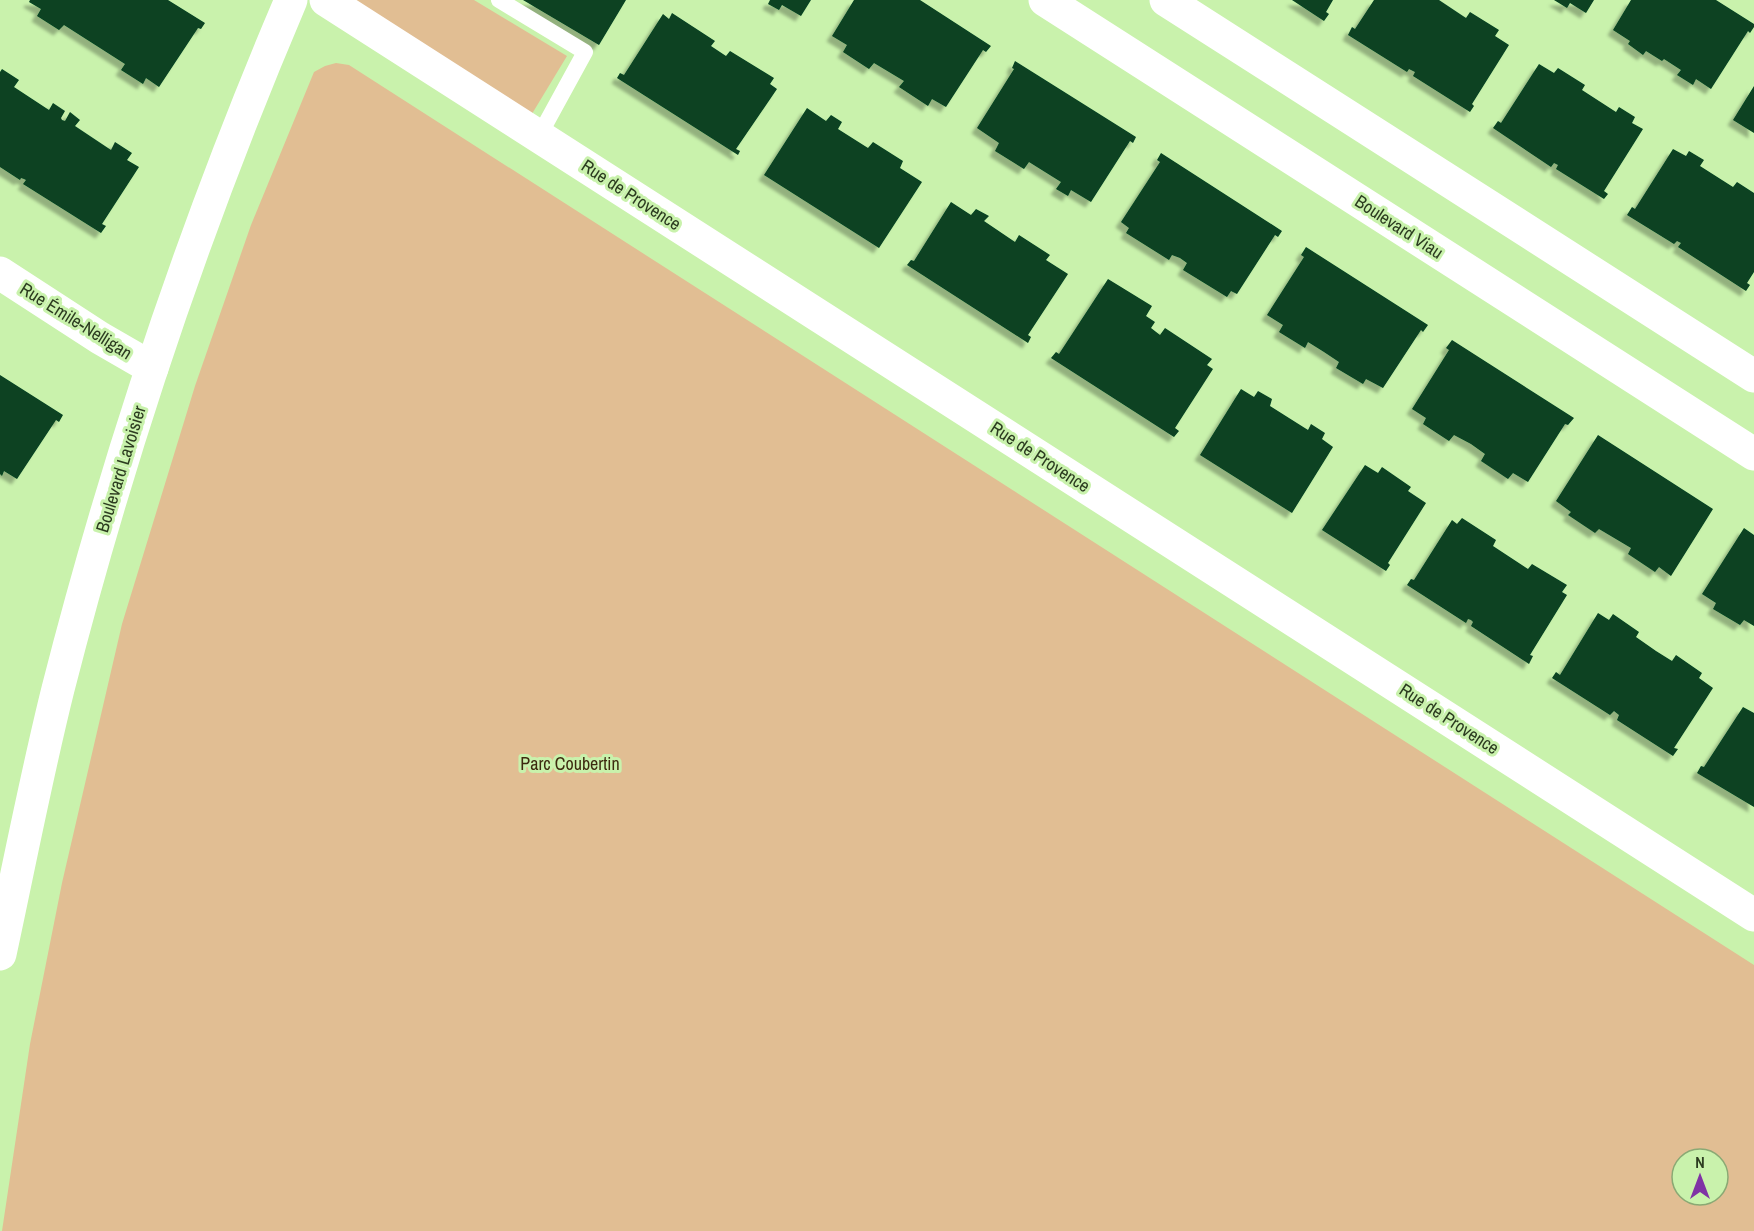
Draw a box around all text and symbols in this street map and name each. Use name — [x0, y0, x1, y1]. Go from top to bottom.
street label: Rue de Provence — [577, 153, 686, 236]
street label: Boulevard Viau — [1350, 189, 1448, 264]
street label: Rue Émile-Nelligan — [15, 276, 137, 365]
street label: Boulevard Lavoisier — [89, 402, 152, 535]
street label: Rue de Provence — [986, 415, 1095, 498]
street label: Rue de Provence — [1395, 677, 1504, 760]
park label: Parc Coubertin — [520, 751, 620, 776]
north arrow — [1670, 1147, 1730, 1207]
text: N — [1695, 1151, 1705, 1173]

